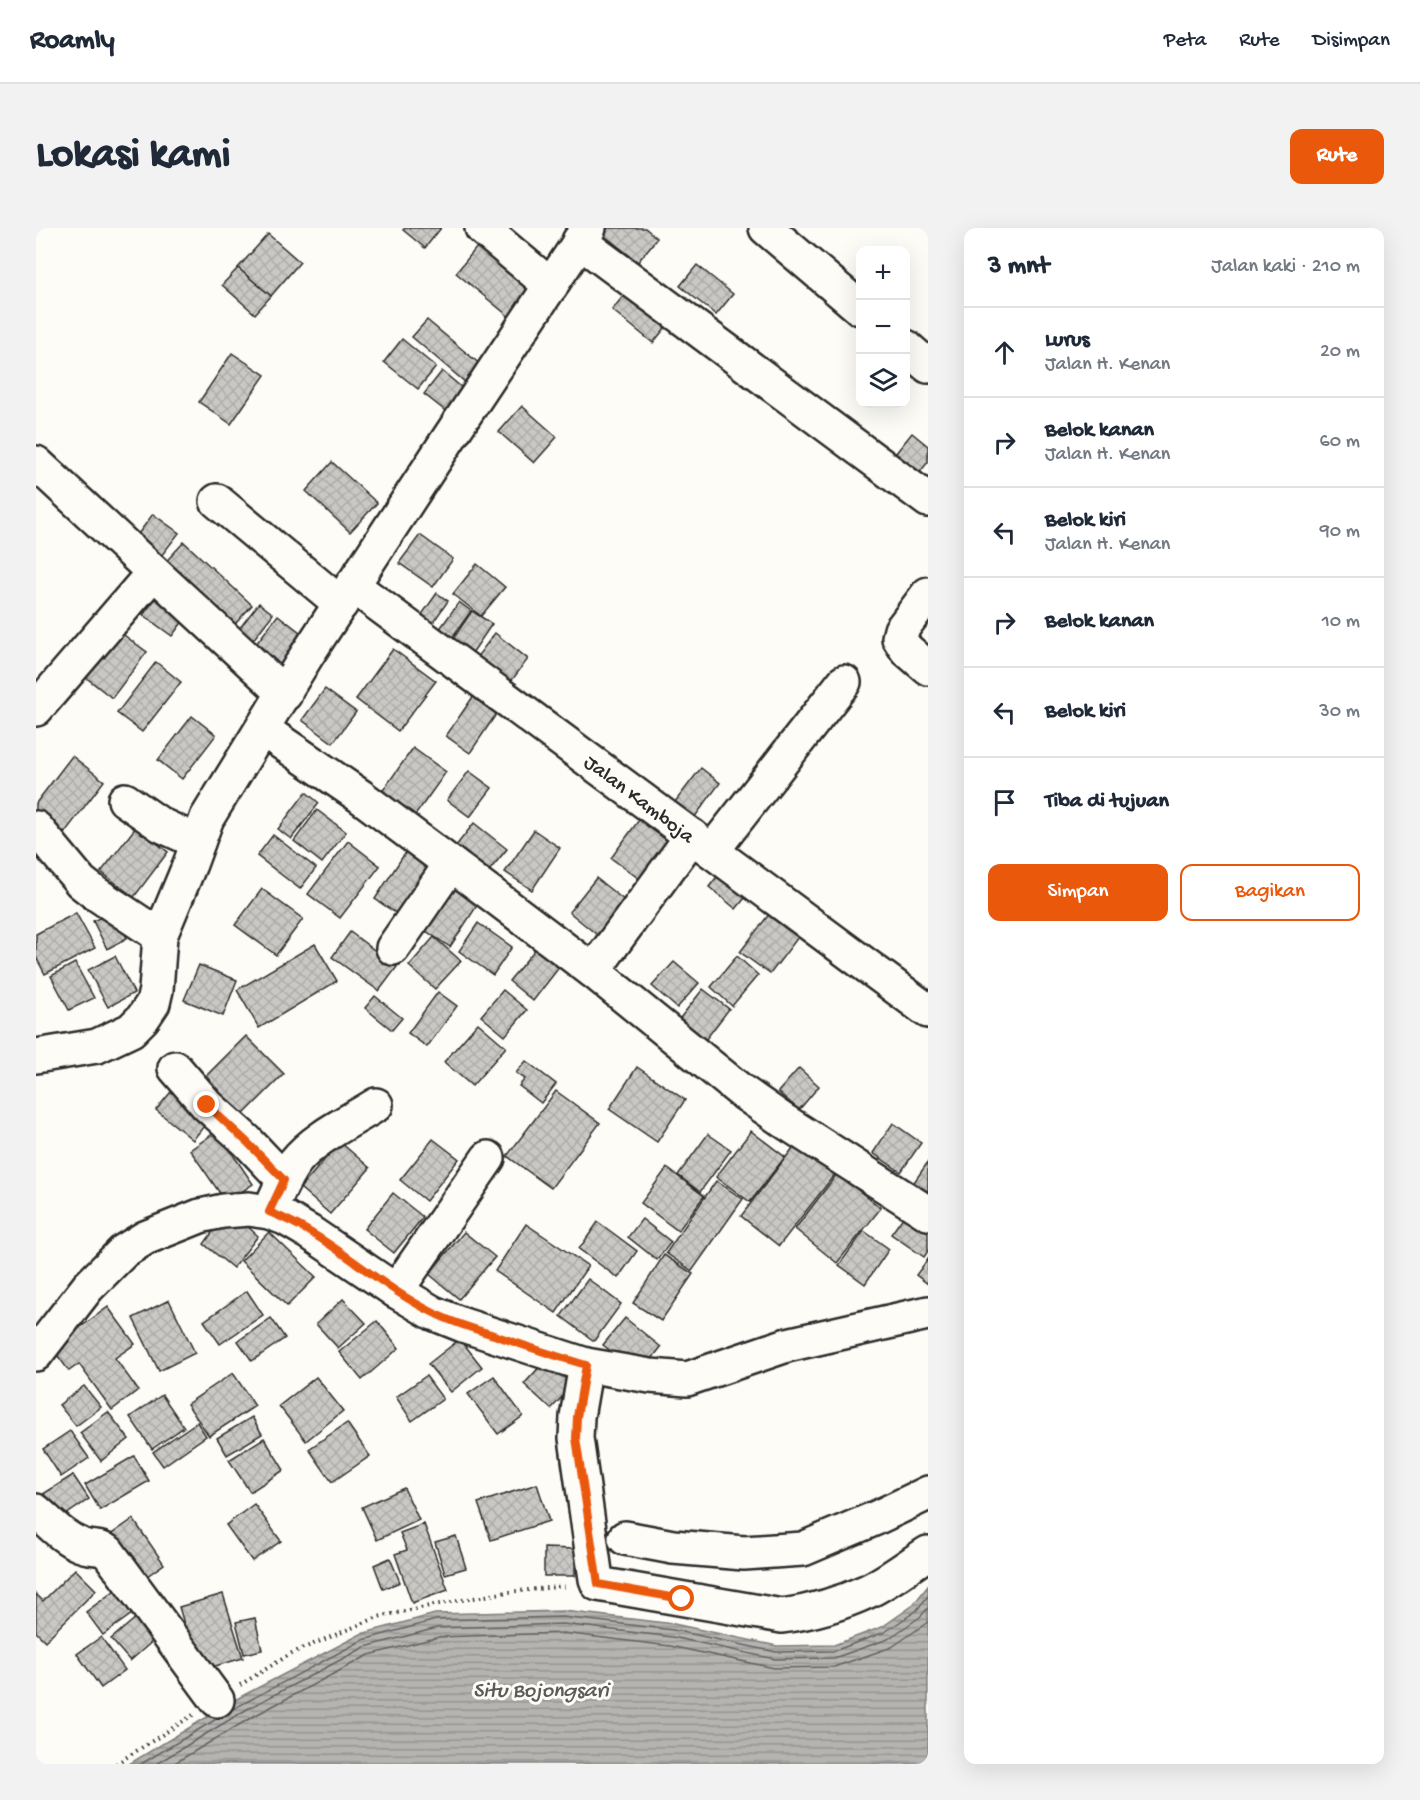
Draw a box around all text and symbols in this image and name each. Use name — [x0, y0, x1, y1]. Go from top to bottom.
text: Roamly — [30, 25, 115, 58]
text: Peta — [1164, 29, 1206, 54]
text: Rute — [1239, 29, 1280, 54]
text: Disimpan — [1313, 29, 1390, 54]
button: Rute — [1290, 129, 1384, 184]
text: Lokasi kami — [36, 132, 231, 181]
map controls — [856, 246, 910, 408]
button: + — [856, 246, 910, 300]
text: 3 mnt — [988, 252, 1049, 283]
text: Jalan kaki · 210 m — [1211, 256, 1360, 279]
button: − — [856, 300, 910, 354]
text: Lurus — [1045, 328, 1090, 354]
icon: ahead — [988, 336, 1021, 369]
text: 20 m — [1320, 341, 1360, 364]
button: layers — [856, 354, 910, 408]
text: Jalan H. Kenan — [1045, 354, 1170, 377]
text: Belok kanan — [1045, 418, 1154, 444]
icon: right — [988, 426, 1021, 459]
text: 60 m — [1320, 431, 1360, 454]
text: Jalan H. Kenan — [1045, 444, 1170, 467]
text: Belok kiri — [1045, 508, 1126, 534]
icon: left — [988, 516, 1021, 549]
text: 90 m — [1320, 521, 1360, 544]
text: Jalan H. Kenan — [1045, 534, 1170, 557]
icon: right — [988, 606, 1021, 639]
text: Belok kanan — [1045, 609, 1154, 635]
text: 10 m — [1322, 611, 1360, 634]
icon: left — [988, 696, 1021, 729]
text: Belok kiri — [1045, 699, 1126, 725]
text: 30 m — [1319, 701, 1360, 724]
street label: Jalan Kamboja — [578, 751, 699, 851]
icon: arrive — [988, 786, 1021, 819]
text: Tiba di tujuan — [1045, 789, 1169, 815]
button: Simpan — [988, 864, 1168, 921]
button: Bagikan — [1180, 864, 1360, 921]
route end — [193, 1091, 219, 1117]
route start — [668, 1585, 694, 1611]
water label: Situ Bojongsari — [473, 1679, 611, 1705]

